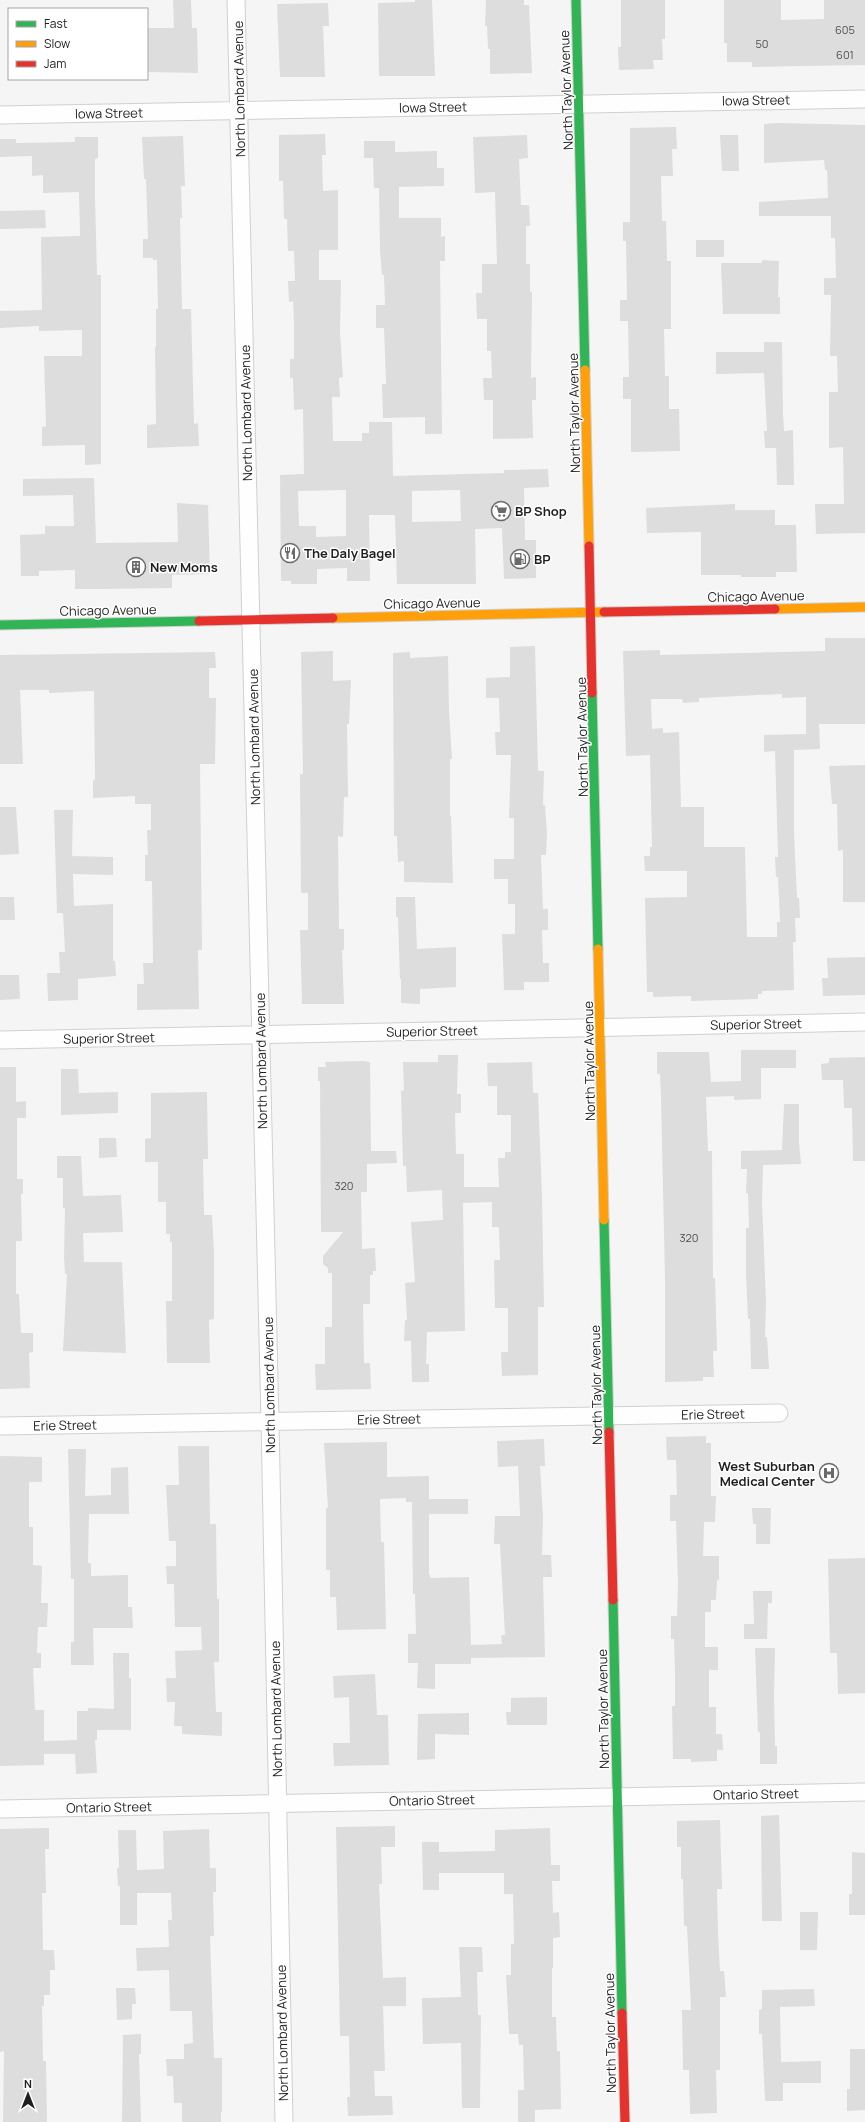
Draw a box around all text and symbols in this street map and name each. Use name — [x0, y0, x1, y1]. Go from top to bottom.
legend — [8, 8, 148, 80]
text: Fast — [44, 15, 68, 32]
street label: North Lombard Avenue — [229, 20, 249, 157]
house number: 605 — [835, 22, 855, 37]
street label: North Taylor Avenue — [555, 29, 577, 150]
text: Slow — [44, 35, 70, 52]
house number: 50 — [755, 36, 769, 51]
house number: 601 — [836, 47, 854, 62]
text: Jam — [44, 55, 66, 72]
street label: Iowa Street — [722, 90, 790, 110]
street label: Iowa Street — [399, 97, 467, 117]
street label: Iowa Street — [75, 103, 143, 123]
street label: North Lombard Avenue — [236, 344, 256, 481]
street label: North Taylor Avenue — [564, 353, 584, 473]
supermarket icon: BP Shop — [490, 500, 512, 522]
place label: BP Shop — [515, 502, 567, 520]
restaurant icon: The Daly Bagel — [279, 542, 301, 564]
place label: The Daly Bagel — [304, 544, 396, 562]
fuel station icon: BP — [509, 548, 531, 570]
place label: BP — [534, 550, 551, 568]
building icon: New Moms — [125, 556, 147, 578]
place label: New Moms — [150, 558, 218, 576]
street label: Chicago Avenue — [707, 586, 805, 606]
street label: Chicago Avenue — [383, 593, 481, 613]
street label: Chicago Avenue — [59, 600, 157, 620]
street label: North Lombard Avenue — [244, 668, 264, 805]
street label: North Taylor Avenue — [572, 677, 592, 797]
street label: North Lombard Avenue — [251, 992, 271, 1129]
street label: North Taylor Avenue — [579, 1001, 599, 1121]
street label: Superior Street — [710, 1014, 802, 1034]
street label: Superior Street — [386, 1021, 478, 1041]
street label: Superior Street — [63, 1028, 155, 1048]
house number: 320 — [334, 1178, 354, 1193]
house number: 320 — [679, 1230, 699, 1245]
street label: North Lombard Avenue — [259, 1316, 279, 1453]
street label: North Taylor Avenue — [586, 1325, 606, 1445]
street label: Erie Street — [681, 1404, 745, 1424]
street label: Erie Street — [357, 1409, 421, 1429]
street label: Erie Street — [33, 1415, 97, 1435]
place label: West Suburban Medical Center — [718, 1457, 815, 1490]
hospital icon: West Suburban Medical Center — [818, 1462, 840, 1484]
street label: North Lombard Avenue — [266, 1640, 286, 1777]
street label: North Taylor Avenue — [593, 1649, 613, 1769]
street label: Ontario Street — [713, 1784, 799, 1804]
street label: Ontario Street — [389, 1790, 475, 1810]
street label: Ontario Street — [66, 1797, 152, 1817]
street label: North Lombard Avenue — [272, 1964, 292, 2101]
street label: North Taylor Avenue — [600, 1973, 620, 2093]
north arrow — [8, 2074, 48, 2114]
text: N — [24, 2076, 32, 2091]

